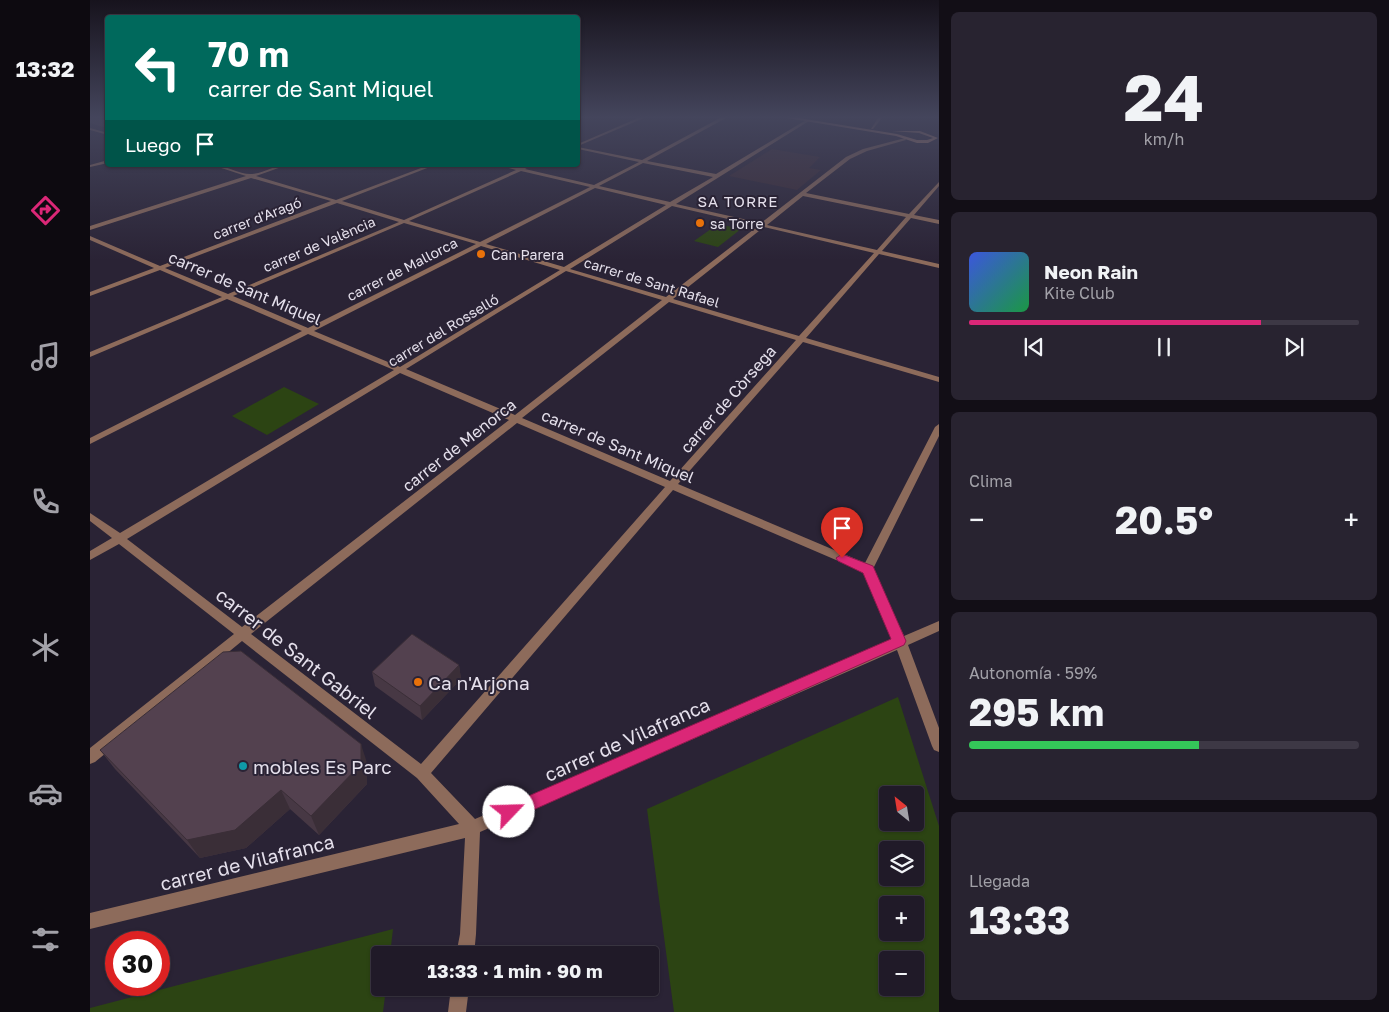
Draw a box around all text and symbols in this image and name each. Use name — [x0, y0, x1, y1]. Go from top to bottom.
text: 70 m — [208, 33, 289, 75]
icon: left — [125, 35, 190, 100]
text: 13:32 — [16, 55, 74, 82]
text: 24 — [1124, 57, 1204, 135]
text: carrer de Sant Miquel — [208, 75, 434, 102]
text: km/h — [1144, 129, 1184, 149]
icon: arrive — [191, 130, 219, 158]
text: Luego — [125, 133, 181, 156]
district label: SA TORRE — [698, 192, 778, 210]
icon: directions — [28, 193, 63, 228]
street label: carrer d'Aragó — [210, 193, 304, 243]
street label: carrer de València — [260, 213, 378, 275]
place label: sa Torre — [710, 215, 764, 232]
marker: sa Torre — [694, 217, 706, 229]
street label: carrer de Mallorca — [344, 234, 460, 304]
place label: Can Parera — [491, 246, 564, 263]
street label: carrer de Sant Miquel — [166, 247, 324, 329]
marker: Can Parera — [475, 248, 487, 260]
street label: carrer de Sant Rafael — [582, 253, 722, 311]
text: Neon Rain — [1044, 260, 1138, 283]
text: Kite Club — [1044, 283, 1115, 303]
street label: carrer del Rosselló — [385, 290, 501, 370]
icon: previous — [1020, 333, 1048, 361]
icon: pause — [1150, 333, 1178, 361]
icon: next — [1280, 333, 1308, 361]
icon: music — [28, 339, 63, 374]
street label: carrer de Còrsega — [676, 341, 780, 457]
street label: carrer de Menorca — [398, 394, 520, 496]
street label: carrer de Sant Miquel — [539, 405, 697, 487]
text: Clima — [969, 471, 1013, 491]
icon: phone — [28, 484, 63, 519]
text: 20.5° — [1115, 497, 1213, 542]
text: − — [969, 503, 984, 536]
text: + — [1344, 503, 1359, 536]
pin — [821, 507, 863, 558]
icon: arrive — [828, 514, 856, 542]
street label: carrer de Sant Gabriel — [212, 583, 382, 723]
icon: climate — [28, 630, 63, 665]
text: Autonomía · 59% — [969, 663, 1097, 683]
place label: Ca n'Arjona — [428, 671, 530, 694]
marker: Ca n'Arjona — [412, 676, 424, 688]
text: 295 km — [969, 689, 1104, 734]
street label: carrer de Vilafranca — [541, 692, 713, 786]
place label: mobles Es Parc — [253, 755, 392, 778]
marker: mobles Es Parc — [237, 760, 249, 772]
icon: car — [28, 776, 63, 811]
position arrow — [482, 785, 534, 837]
north arrow — [879, 786, 924, 831]
map controls — [879, 786, 924, 996]
street label: carrer de Vilafranca — [158, 829, 336, 895]
button: layers — [879, 841, 924, 886]
text: Llegada — [969, 871, 1030, 891]
button: + — [879, 896, 924, 941]
text: 13:33 — [969, 897, 1070, 942]
icon: filters — [28, 922, 63, 957]
speed limit sign: 30 — [105, 931, 170, 996]
button: − — [879, 951, 924, 996]
text: 13:33 · 1 min · 90 m — [427, 959, 603, 982]

